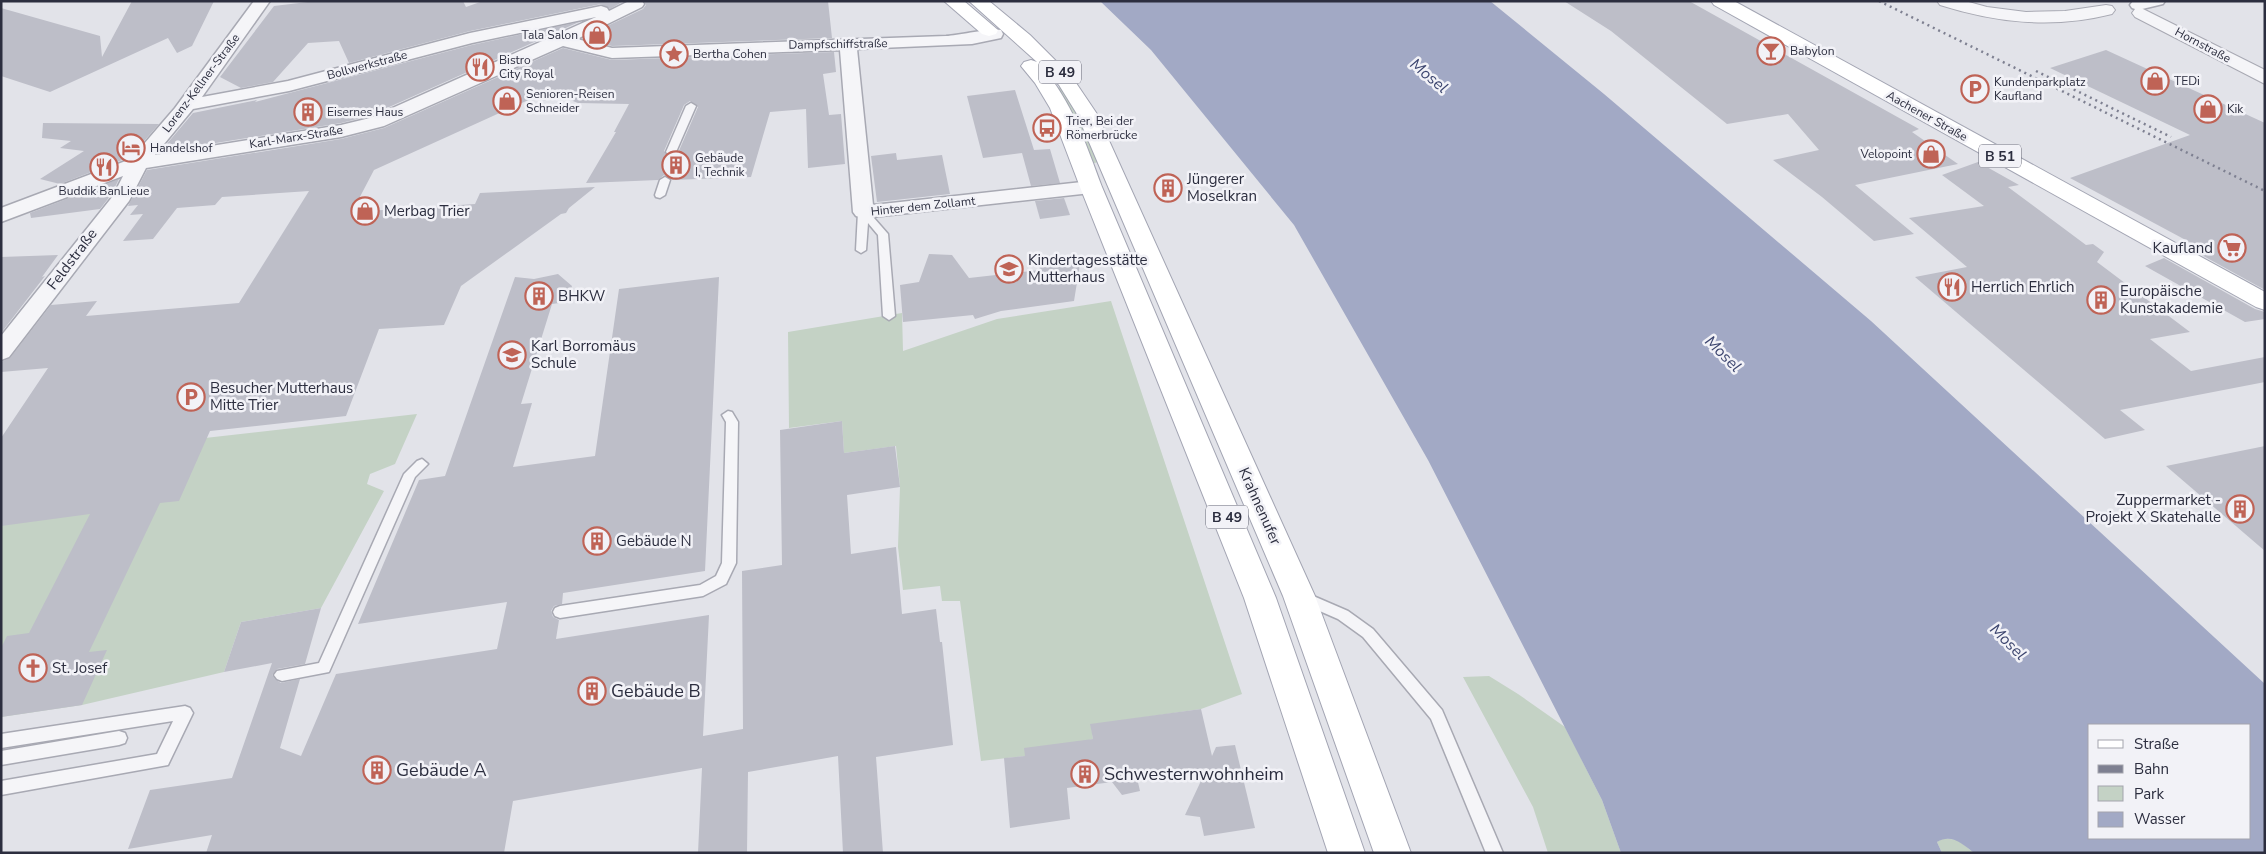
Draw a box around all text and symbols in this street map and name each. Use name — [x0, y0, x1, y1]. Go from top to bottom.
shop icon: Tala Salon — [582, 20, 612, 50]
street label: Hornstraße — [2172, 24, 2234, 66]
place label: Tala Salon — [522, 27, 578, 43]
street label: Lorenz-Kellner-Straße — [159, 30, 243, 136]
street label: Dampfschiffstraße — [788, 35, 888, 53]
bar icon: Babylon — [1756, 36, 1786, 66]
place icon: Bertha Cohen — [659, 39, 689, 69]
place label: Babylon — [1790, 43, 1835, 59]
place label: Bertha Cohen — [693, 46, 767, 62]
street label: Bollwerkstraße — [325, 47, 409, 83]
restaurant icon: Bistro City Royal — [465, 52, 495, 82]
place label: Bistro City Royal — [499, 52, 554, 82]
water label: Mosel — [1405, 54, 1453, 99]
road number: B 49 — [1039, 61, 1081, 84]
shop icon: TEDi — [2140, 66, 2170, 96]
place label: TEDi — [2174, 73, 2200, 89]
parking icon: Kundenparkplatz Kaufland — [1960, 74, 1990, 104]
place label: Kundenparkplatz Kaufland — [1994, 74, 2086, 104]
shop icon: Senioren-Reisen Schneider — [492, 86, 522, 116]
place label: Senioren-Reisen Schneider — [526, 86, 615, 116]
street label: Aachener Straße — [1884, 87, 1970, 145]
shop icon: Kik — [2193, 94, 2223, 124]
building icon: Eisernes Haus — [293, 97, 323, 127]
place label: Kik — [2227, 101, 2244, 117]
place label: Eisernes Haus — [327, 104, 404, 120]
bus stop icon: Trier, Bei der Römerbrücke — [1032, 113, 1062, 143]
place label: Trier, Bei der Römerbrücke — [1066, 113, 1137, 143]
street label: Karl-Marx-Straße — [248, 122, 344, 152]
hotel icon: Handelshof — [116, 133, 146, 163]
shop icon: Velopoint — [1916, 139, 1946, 169]
place label: Handelshof — [150, 140, 213, 156]
road number: B 51 — [1979, 144, 2021, 168]
place label: Velopoint — [1859, 146, 1913, 162]
building icon: Gebäude I, Technik — [661, 150, 691, 180]
place label: Gebäude I, Technik — [695, 150, 746, 180]
restaurant icon: Buddik BanLieue — [89, 152, 119, 182]
place label: Jüngerer Moselkran — [1186, 169, 1257, 206]
building icon: Jüngerer Moselkran — [1153, 173, 1183, 203]
place label: Buddik BanLieue — [59, 183, 149, 199]
street label: Hinter dem Zollamt — [870, 192, 977, 219]
shop icon: Merbag Trier — [350, 196, 380, 226]
place label: Merbag Trier — [384, 201, 470, 221]
street label: Feldstraße — [42, 224, 102, 294]
supermarket icon: Kaufland — [2217, 233, 2247, 263]
place label: Kaufland — [2153, 238, 2213, 258]
place label: Kindertagesstätte Mutterhaus — [1028, 250, 1148, 287]
school or university icon: Kindertagesstätte Mutterhaus — [994, 254, 1024, 284]
restaurant icon: Herrlich Ehrlich — [1937, 272, 1967, 302]
place label: Herrlich Ehrlich — [1971, 277, 2074, 297]
building icon: BHKW — [524, 281, 554, 311]
place label: Europäische Kunstakademie — [2120, 281, 2223, 318]
building icon: Europäische Kunstakademie — [2086, 285, 2116, 315]
place label: BHKW — [558, 286, 606, 306]
water label: Mosel — [1700, 331, 1746, 377]
place label: Karl Borromäus Schule — [531, 336, 636, 373]
school or university icon: Karl Borromäus Schule — [497, 340, 527, 370]
place label: Besucher Mutterhaus Mitte Trier — [210, 378, 353, 415]
parking icon: Besucher Mutterhaus Mitte Trier — [176, 382, 206, 412]
street label: Krahnenufer — [1234, 464, 1286, 548]
place label: Zuppermarket - Projekt X Skatehalle — [2085, 490, 2221, 527]
building icon: Zuppermarket - Projekt X Skatehalle — [2225, 494, 2255, 524]
road number: B 49 — [1206, 506, 1248, 528]
building icon: Gebäude N — [582, 526, 612, 556]
place label: Gebäude N — [616, 531, 692, 551]
water label: Mosel — [1985, 619, 2031, 665]
church icon: St. Josef — [18, 653, 48, 683]
place label: St. Josef — [52, 658, 108, 678]
building icon: Gebäude B — [577, 676, 607, 706]
place label: Gebäude B — [611, 679, 701, 703]
legend — [2088, 724, 2251, 839]
text: Straße — [2134, 734, 2179, 754]
building icon: Gebäude A — [362, 755, 392, 785]
place label: Gebäude A — [396, 758, 487, 782]
building icon: Schwesternwohnheim — [1070, 759, 1100, 789]
text: Bahn — [2134, 759, 2169, 779]
place label: Schwesternwohnheim — [1104, 762, 1284, 786]
text: Park — [2134, 784, 2164, 804]
text: Wasser — [2134, 809, 2186, 829]

